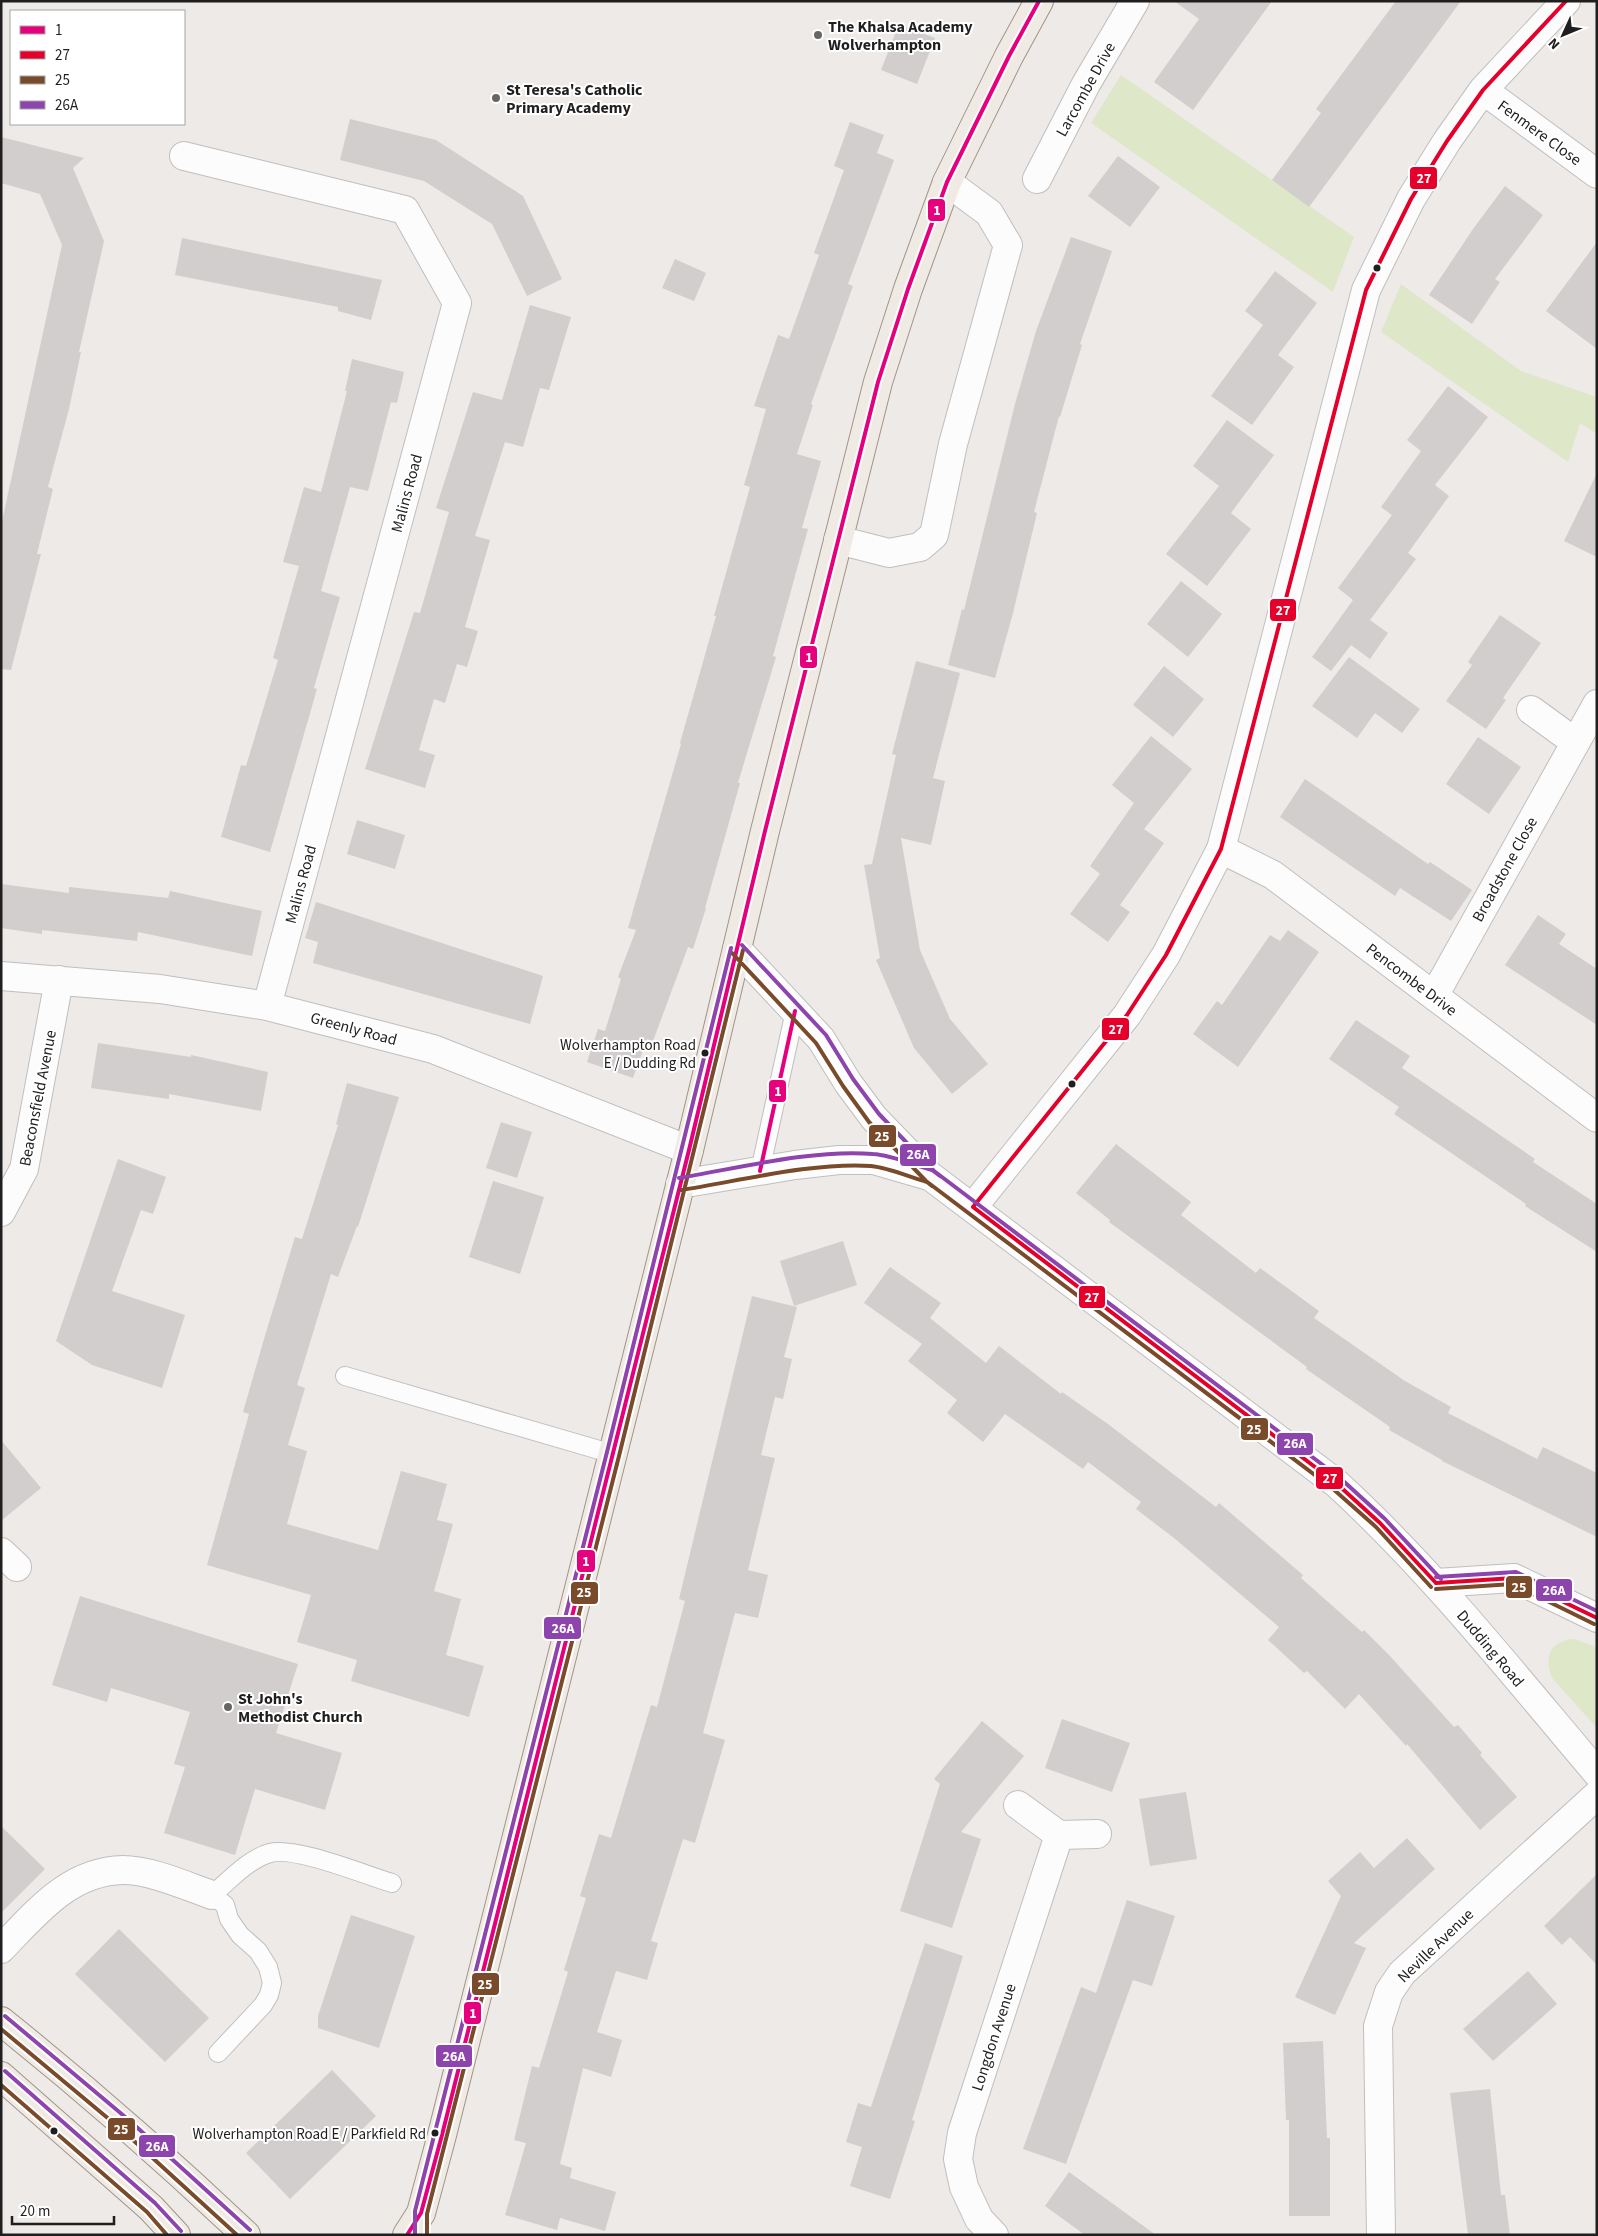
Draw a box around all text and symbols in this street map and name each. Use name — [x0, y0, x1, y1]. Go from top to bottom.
legend — [10, 10, 185, 125]
north arrow — [1538, 10, 1588, 60]
place label: The Khalsa Academy Wolverhampton — [828, 16, 973, 56]
text: 1 — [55, 20, 62, 41]
marker: The Khalsa Academy Wolverhampton — [812, 29, 824, 41]
text: N — [1544, 33, 1565, 54]
street label: Larcombe Drive — [1051, 38, 1121, 141]
text: 27 — [55, 45, 70, 66]
text: 25 — [55, 70, 70, 91]
place label: St Teresa's Catholic Primary Academy — [506, 79, 643, 119]
marker: St Teresa's Catholic Primary Academy — [490, 92, 502, 104]
text: 26A — [55, 95, 79, 116]
street label: Fenmere Close — [1493, 95, 1586, 171]
line badge: 27 — [1409, 166, 1438, 190]
text: 27 — [1417, 169, 1431, 189]
line badge: 1 — [927, 198, 946, 222]
text: 1 — [933, 201, 941, 221]
unlabelled marker — [1372, 263, 1382, 273]
street label: Malins Road — [386, 451, 428, 535]
line badge: 27 — [1269, 598, 1297, 622]
text: 27 — [1276, 601, 1290, 621]
line badge: 1 — [799, 645, 818, 669]
text: 1 — [805, 648, 813, 668]
street label: Broadstone Close — [1467, 813, 1543, 926]
street label: Malins Road — [280, 842, 322, 926]
street label: Pencombe Drive — [1361, 938, 1462, 1021]
street label: Greenly Road — [308, 1007, 400, 1051]
line badge: 27 — [1101, 1017, 1130, 1041]
text: 27 — [1109, 1020, 1123, 1040]
street label: Beaconsfield Avenue — [14, 1028, 62, 1168]
place label: Wolverhampton Road E / Dudding Rd — [560, 1035, 696, 1074]
marker: Wolverhampton Road E / Dudding Rd — [700, 1048, 710, 1058]
line badge: 1 — [768, 1079, 787, 1103]
unlabelled marker — [1067, 1079, 1077, 1089]
text: 1 — [774, 1082, 782, 1102]
line badge: 25 — [868, 1124, 897, 1148]
text: 25 — [875, 1127, 889, 1147]
line badge: 26A — [899, 1143, 937, 1167]
text: 26A — [907, 1145, 930, 1165]
line badge: 27 — [1078, 1285, 1106, 1309]
text: 27 — [1085, 1288, 1099, 1308]
line badge: 25 — [1240, 1417, 1269, 1441]
text: 25 — [1247, 1420, 1261, 1440]
line badge: 26A — [1276, 1432, 1314, 1456]
text: 26A — [1284, 1434, 1307, 1454]
line badge: 27 — [1315, 1466, 1344, 1490]
text: 27 — [1323, 1469, 1337, 1489]
line badge: 1 — [576, 1549, 596, 1573]
text: 1 — [582, 1552, 590, 1572]
line badge: 25 — [1505, 1575, 1533, 1599]
text: 25 — [1512, 1578, 1526, 1598]
line badge: 26A — [1535, 1578, 1573, 1602]
line badge: 25 — [570, 1581, 599, 1605]
text: 26A — [1543, 1581, 1566, 1601]
text: 25 — [577, 1583, 591, 1603]
street label: Dudding Road — [1451, 1605, 1529, 1692]
line badge: 26A — [543, 1616, 582, 1640]
text: 26A — [552, 1619, 575, 1639]
place label: St John's Methodist Church — [238, 1688, 363, 1728]
marker: St John's Methodist Church — [222, 1701, 234, 1713]
street label: Neville Avenue — [1393, 1904, 1479, 1988]
line badge: 25 — [471, 1972, 500, 1996]
text: 25 — [478, 1975, 492, 1995]
street label: Longdon Avenue — [966, 1981, 1022, 2094]
line badge: 1 — [463, 2001, 482, 2025]
text: 1 — [469, 2004, 477, 2024]
line badge: 26A — [435, 2044, 473, 2068]
text: 26A — [443, 2047, 466, 2067]
line badge: 25 — [107, 2117, 136, 2141]
text: 25 — [114, 2120, 128, 2140]
place label: Wolverhampton Road E / Parkfield Rd — [192, 2124, 426, 2145]
unlabelled marker — [49, 2126, 59, 2136]
marker: Wolverhampton Road E / Parkfield Rd — [430, 2128, 440, 2138]
line badge: 26A — [138, 2134, 176, 2158]
text: 26A — [146, 2137, 169, 2157]
scale bar — [12, 2194, 115, 2226]
text: 20 m — [20, 2201, 50, 2222]

